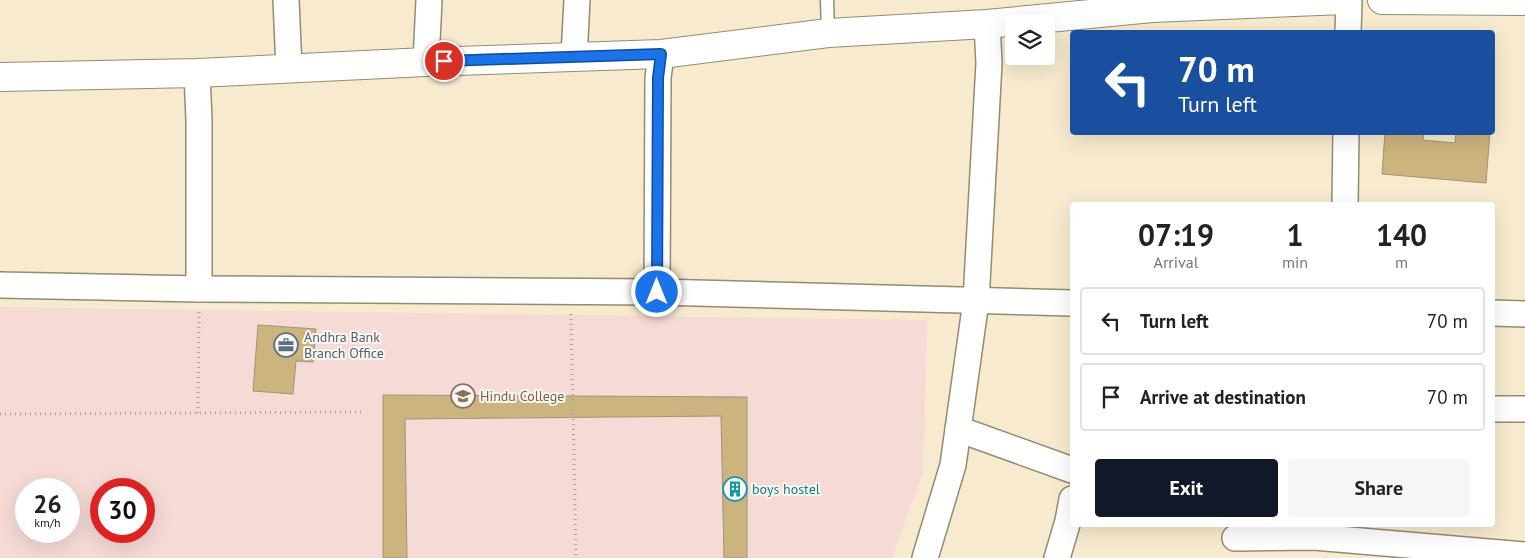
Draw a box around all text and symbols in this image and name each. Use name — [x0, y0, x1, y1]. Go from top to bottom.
map controls — [1005, 15, 1055, 65]
button: layers — [1005, 15, 1055, 65]
pin — [423, 40, 465, 82]
text: 70 m — [1178, 46, 1255, 92]
icon: arrive — [430, 47, 458, 75]
icon: left — [1095, 50, 1160, 115]
text: Turn left — [1178, 90, 1257, 118]
text: 07:19 — [1138, 215, 1214, 254]
text: 1 — [1287, 215, 1304, 254]
text: 140 — [1376, 215, 1427, 254]
text: Arrival — [1154, 252, 1198, 272]
text: min — [1282, 252, 1308, 272]
text: m — [1395, 252, 1408, 272]
position arrow — [630, 265, 682, 317]
icon: left — [1097, 307, 1125, 335]
text: Turn left — [1140, 309, 1209, 333]
text: 70 m — [1427, 309, 1468, 333]
place label: Andhra Bank Branch Office — [304, 328, 384, 362]
office icon: Andhra Bank Branch Office — [273, 332, 299, 358]
school or university icon: Hindu College — [450, 383, 476, 409]
icon: arrive — [1097, 383, 1125, 411]
text: Arrive at destination — [1140, 385, 1306, 409]
text: 70 m — [1427, 385, 1468, 409]
place label: Hindu College — [480, 387, 564, 405]
button: Exit — [1095, 459, 1278, 517]
button: Share — [1288, 459, 1470, 517]
building icon: boys hostel — [722, 476, 748, 502]
speed limit sign: 30 — [90, 478, 155, 543]
place label: boys hostel — [752, 480, 820, 498]
text: 26 — [33, 488, 62, 520]
text: km/h — [34, 515, 61, 530]

